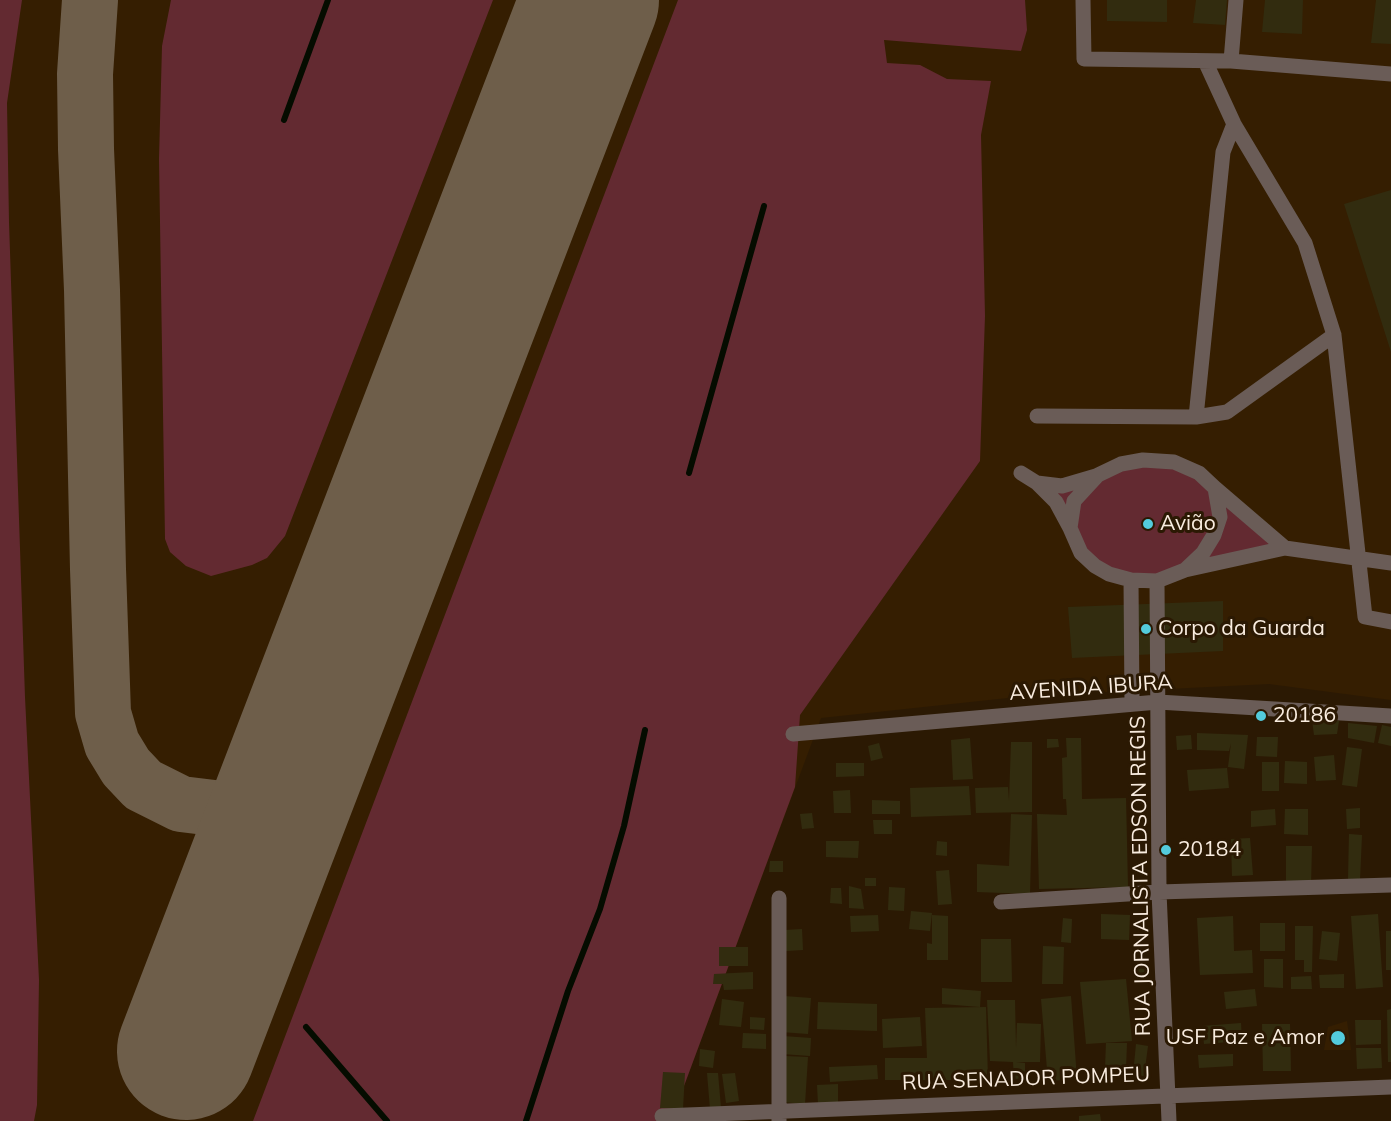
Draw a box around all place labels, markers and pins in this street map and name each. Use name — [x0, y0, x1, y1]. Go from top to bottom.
place label: Avião — [1160, 511, 1216, 537]
marker: Avião — [1141, 517, 1155, 531]
place label: Corpo da Guarda — [1158, 616, 1325, 642]
marker: Corpo da Guarda — [1139, 622, 1153, 636]
place label: 20186 — [1273, 703, 1336, 729]
marker: 20186 — [1254, 709, 1268, 723]
place label: 20184 — [1178, 837, 1241, 863]
marker: 20184 — [1159, 843, 1173, 857]
place label: USF Paz e Amor — [1166, 1025, 1324, 1051]
marker: USF Paz e Amor — [1329, 1029, 1347, 1047]

